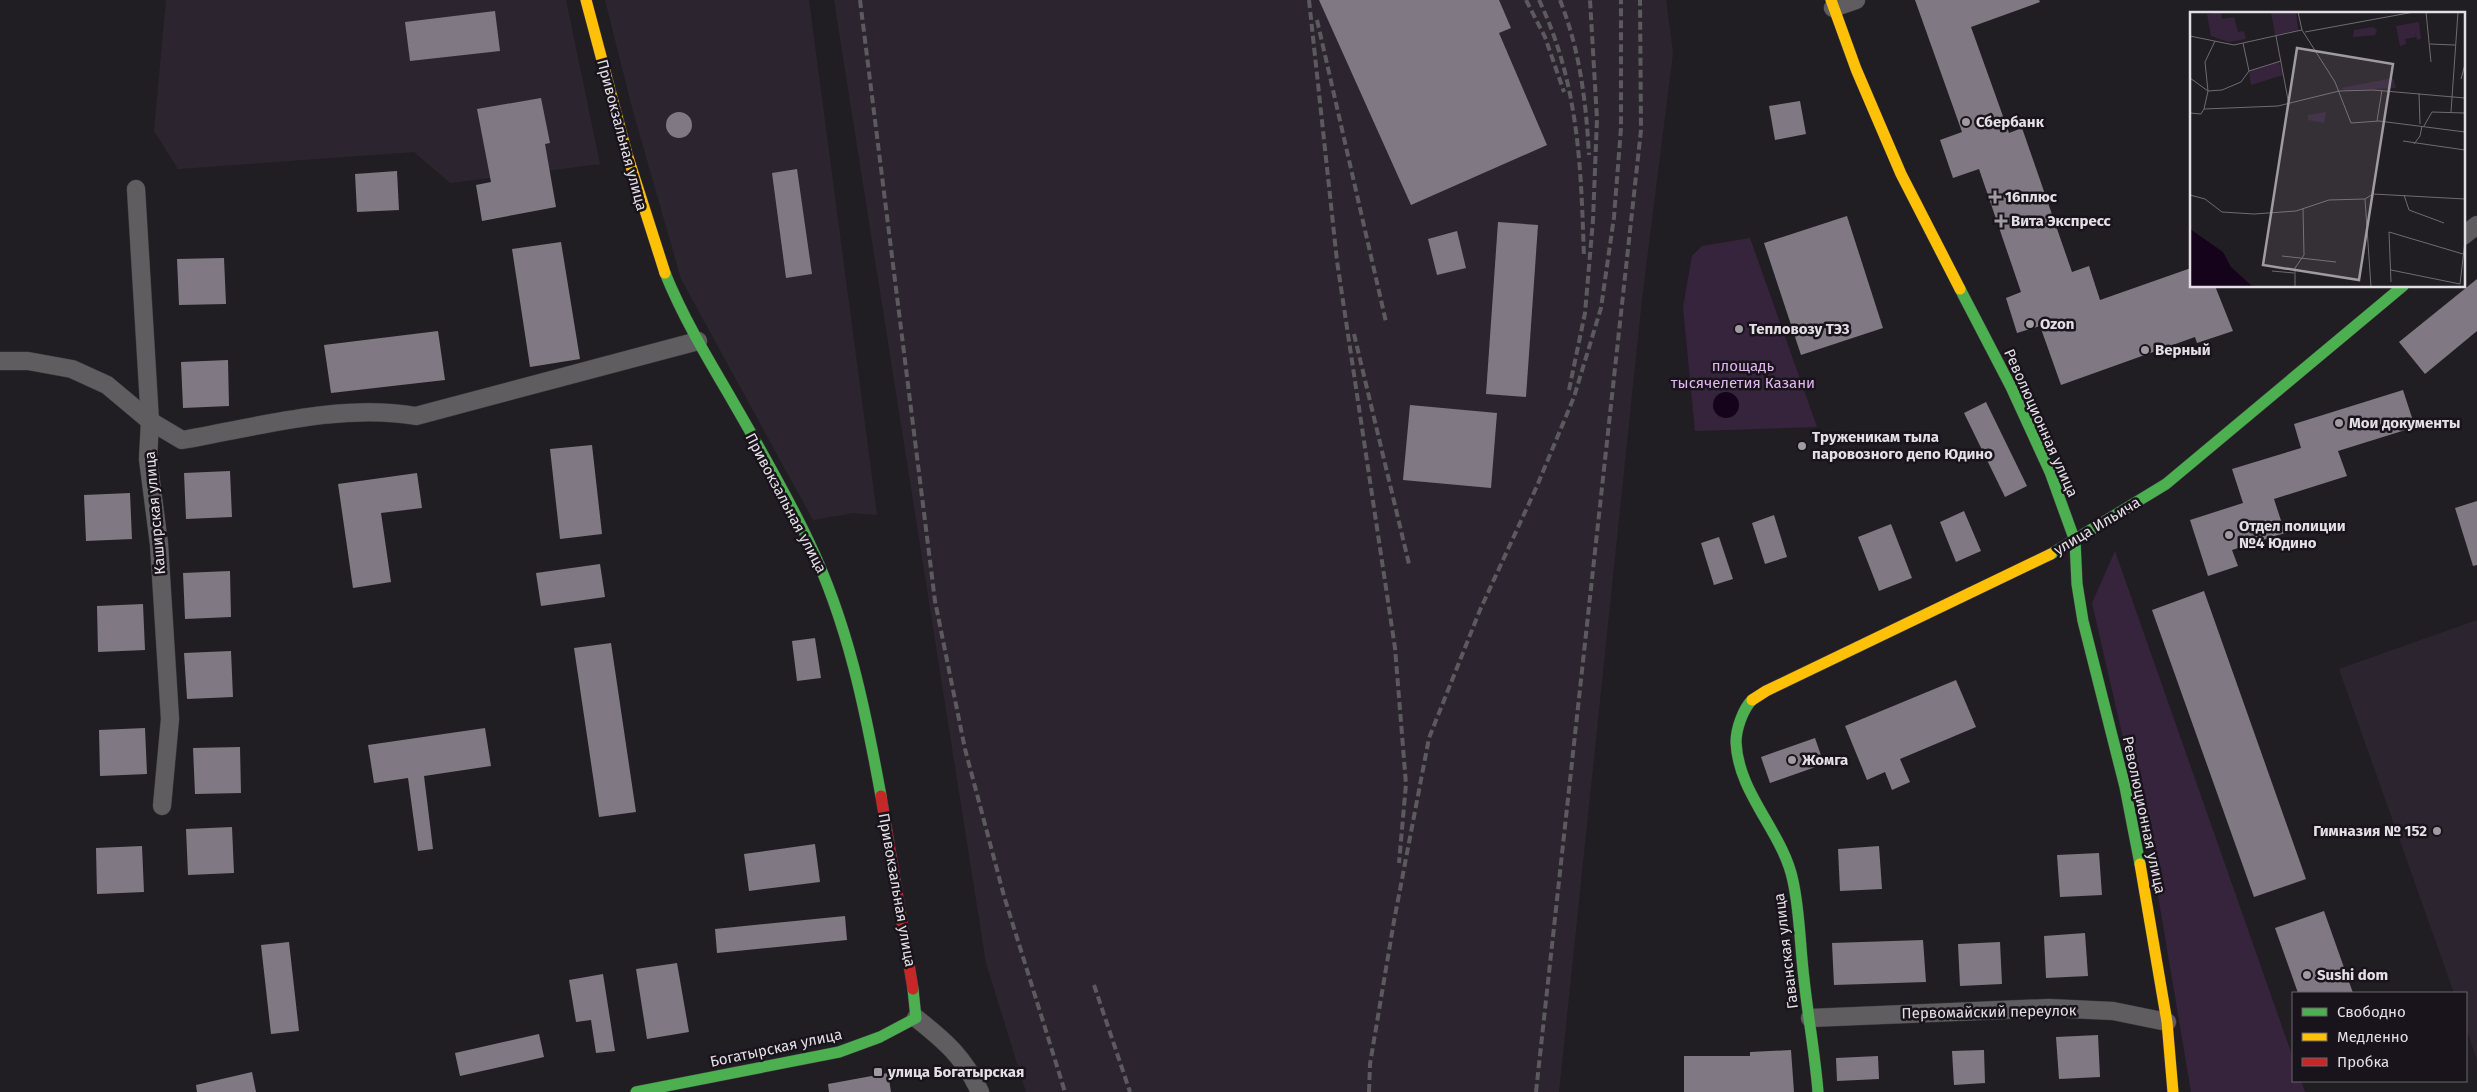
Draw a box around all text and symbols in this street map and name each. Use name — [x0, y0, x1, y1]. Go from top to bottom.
inset map — [2190, 12, 2464, 288]
street label: Привокзальная улица — [593, 57, 651, 213]
place label: Сбербанк — [1976, 113, 2045, 131]
marker: Сбербанк — [1960, 116, 1972, 128]
place label: 16плюс — [2005, 188, 2058, 206]
marker: 16плюс — [1989, 191, 2001, 203]
place label: Вита Экспресс — [2011, 212, 2112, 230]
marker: Вита Экспресс — [1995, 215, 2007, 227]
place label: Ozon — [2040, 315, 2074, 333]
marker: Ozon — [2024, 318, 2036, 330]
place label: Тепловозу ТЭ3 — [1749, 320, 1850, 338]
marker: Тепловозу ТЭ3 — [1733, 323, 1745, 335]
place label: Верный — [2155, 341, 2211, 359]
marker: Верный — [2139, 344, 2151, 356]
street label: Революционная улица — [2000, 346, 2082, 500]
park label: площадь тысячелетия Казани — [1671, 357, 1815, 392]
place label: Мои документы — [2349, 414, 2461, 432]
marker: Мои документы — [2333, 417, 2345, 429]
place label: Труженикам тыла паровозного депо Юдино — [1812, 428, 1993, 463]
street label: Привокзальная улица — [741, 430, 831, 576]
marker: Труженикам тыла паровозного депо Юдино — [1796, 440, 1808, 452]
street label: Каширская улица — [141, 451, 169, 575]
street label: улица Ильича — [2050, 493, 2144, 559]
place label: Отдел полиции №4 Юдино — [2239, 517, 2346, 552]
marker: Отдел полиции №4 Юдино — [2223, 529, 2235, 541]
street label: Революционная улица — [2119, 735, 2169, 895]
place label: Жомга — [1801, 751, 1848, 769]
marker: Жомга — [1786, 754, 1798, 766]
street label: Привокзальная улица — [875, 812, 919, 968]
place label: Гимназия № 152 — [2313, 822, 2427, 840]
marker: Гимназия № 152 — [2431, 825, 2443, 837]
street label: Гаванская улица — [1770, 892, 1802, 1010]
place label: Sushi dom — [2317, 966, 2388, 984]
marker: Sushi dom — [2301, 969, 2313, 981]
legend — [2292, 992, 2467, 1082]
street label: Первомайский переулок — [1901, 1001, 2077, 1023]
text: Свободно — [2337, 1003, 2406, 1021]
street label: Богатырская улица — [708, 1025, 844, 1071]
text: Медленно — [2337, 1028, 2409, 1046]
text: Пробка — [2337, 1053, 2389, 1071]
place label: улица Богатырская — [887, 1063, 1024, 1081]
marker: улица Богатырская — [872, 1066, 884, 1078]

